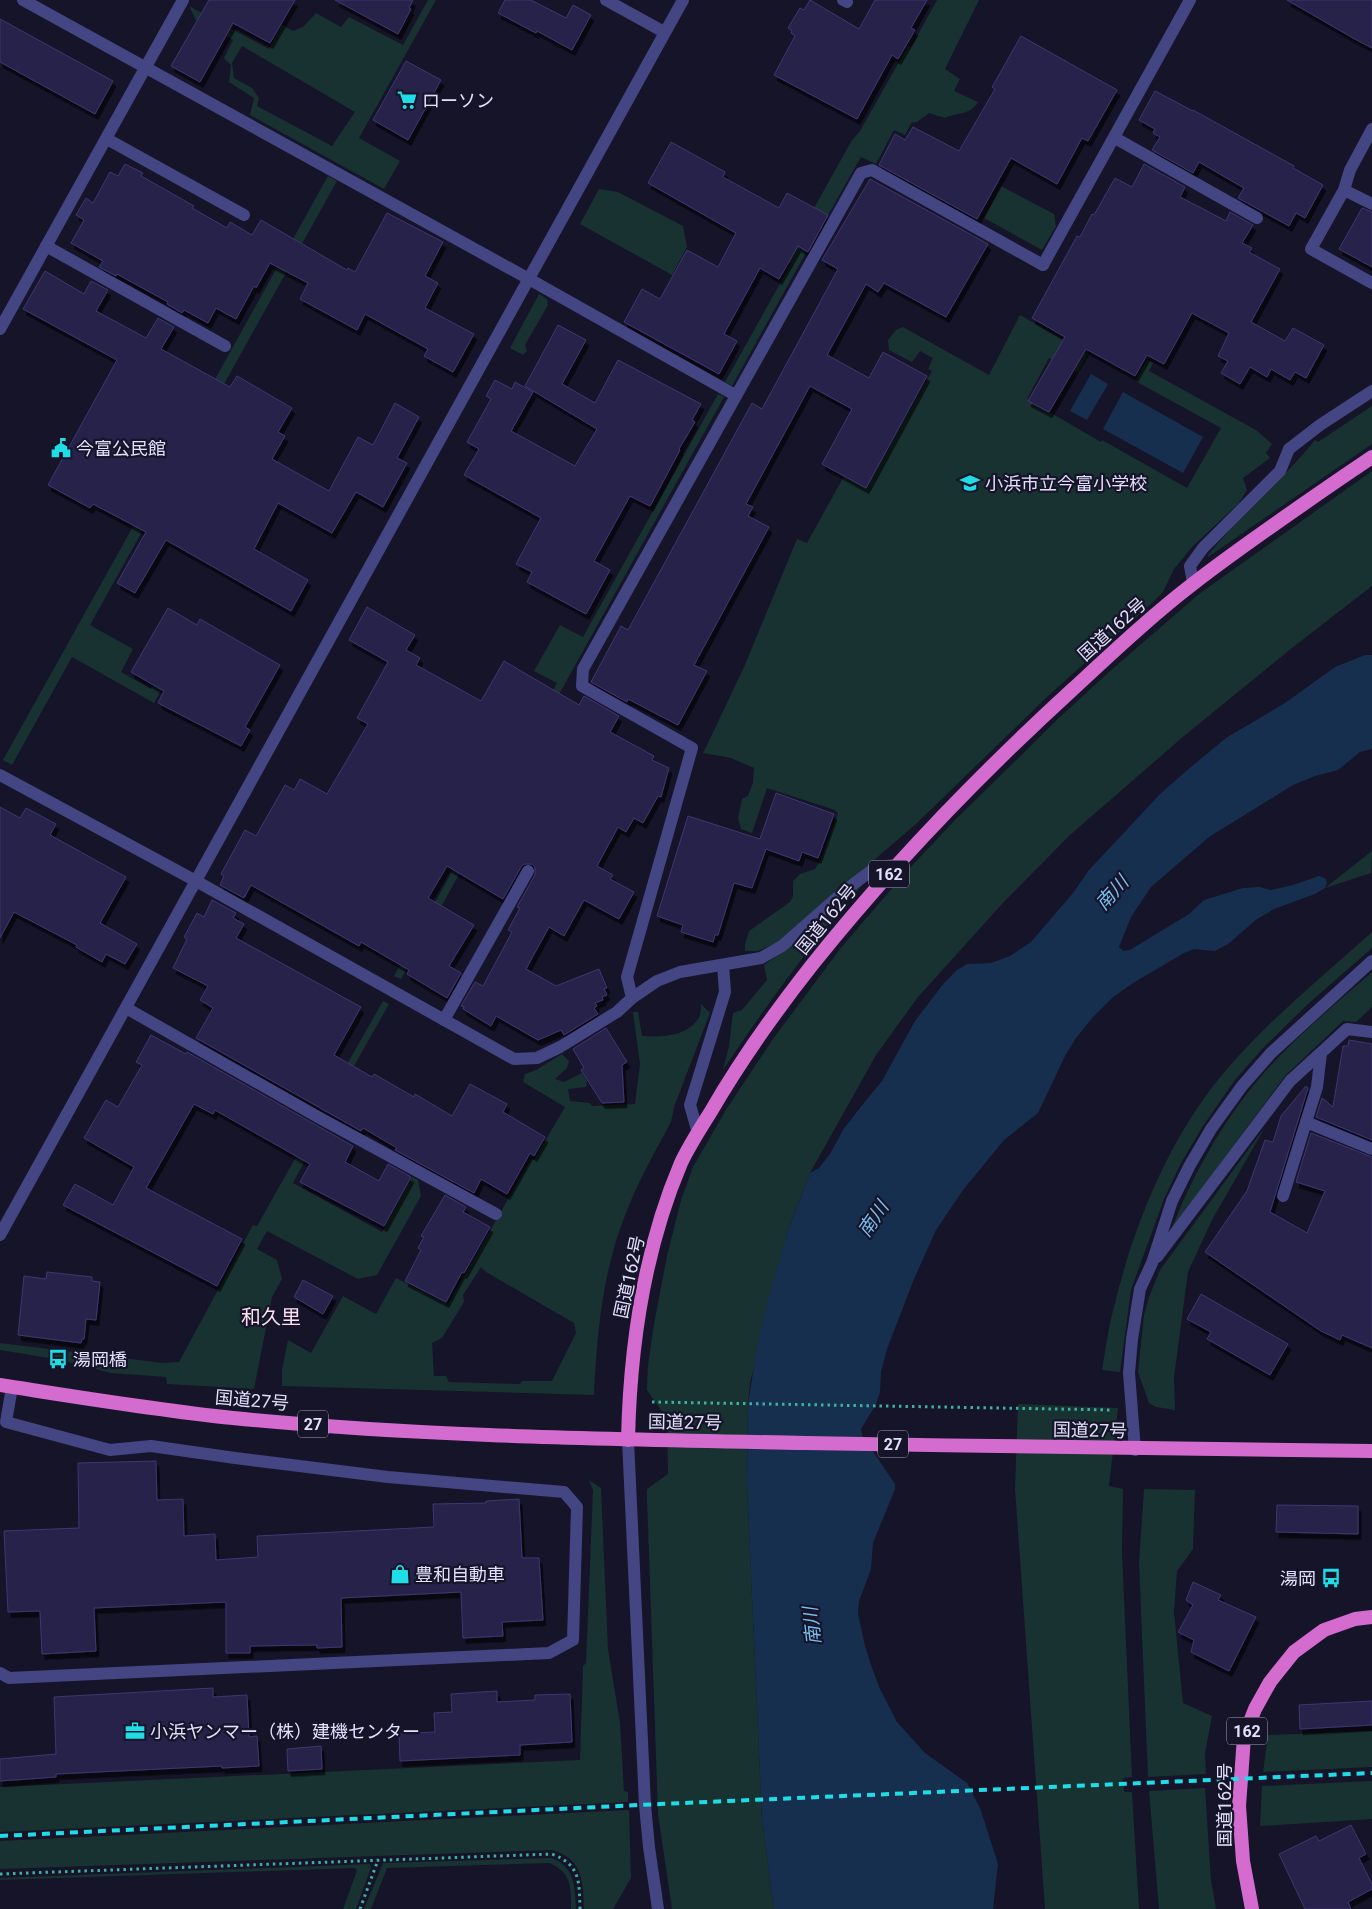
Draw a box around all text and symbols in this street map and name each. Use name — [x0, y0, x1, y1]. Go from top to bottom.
supermarket icon: ローソン — [396, 89, 418, 111]
place label: ローソン — [422, 90, 494, 111]
public building icon: 今富公民館 — [50, 437, 72, 459]
place label: 今富公民館 — [76, 438, 166, 459]
school or university icon: 小浜市立今富小学校 — [959, 472, 981, 494]
place label: 小浜市立今富小学校 — [985, 473, 1147, 494]
street label: 国道162号 — [1074, 593, 1150, 665]
road number: 162 — [869, 861, 909, 888]
water label: 南川 — [1091, 870, 1135, 915]
street label: 国道162号 — [791, 880, 861, 958]
water label: 南川 — [853, 1195, 894, 1241]
street label: 国道162号 — [610, 1234, 648, 1320]
district label: 和久里 — [241, 1305, 301, 1329]
bus stop icon: 湯岡橋 — [47, 1348, 69, 1370]
place label: 湯岡橋 — [73, 1349, 127, 1370]
street label: 国道27号 — [214, 1386, 290, 1414]
road number: 27 — [298, 1410, 328, 1438]
street label: 国道27号 — [648, 1411, 722, 1433]
street label: 国道27号 — [1053, 1419, 1127, 1441]
road number: 27 — [878, 1430, 908, 1458]
shop icon: 豊和自動車 — [389, 1563, 411, 1585]
place label: 豊和自動車 — [415, 1564, 505, 1585]
bus stop icon: 湯岡 — [1320, 1567, 1342, 1589]
place label: 湯岡 — [1280, 1568, 1316, 1589]
water label: 南川 — [798, 1604, 825, 1646]
road number: 162 — [1227, 1718, 1267, 1744]
office icon: 小浜ヤンマー（株）建機センター — [124, 1720, 146, 1742]
place label: 小浜ヤンマー（株）建機センター — [150, 1721, 420, 1742]
street label: 国道162号 — [1214, 1763, 1235, 1847]

